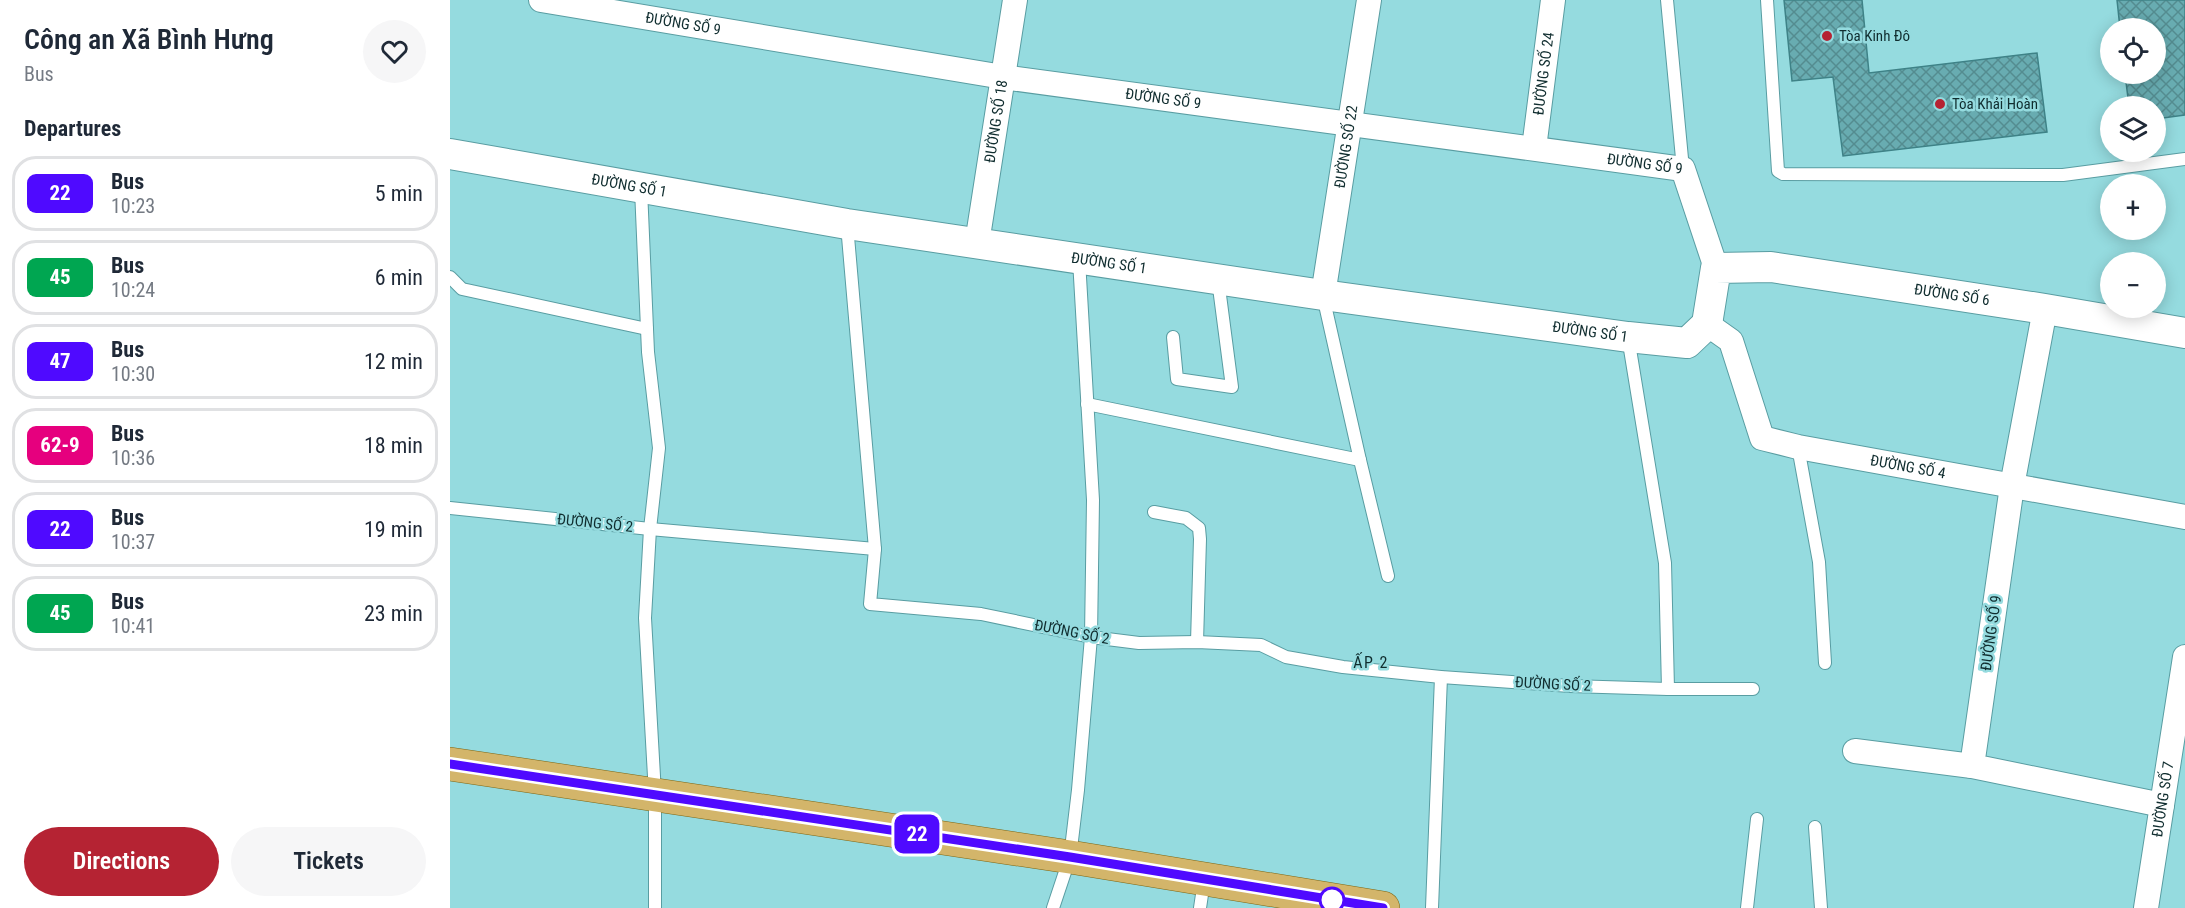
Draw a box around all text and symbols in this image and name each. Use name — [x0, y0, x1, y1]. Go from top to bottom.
street label: ĐƯỜNG SỐ 9 — [644, 9, 722, 39]
map controls — [2100, 18, 2166, 318]
button: locate — [2100, 18, 2166, 84]
button: heart — [363, 20, 426, 83]
text: Công an Xã Bình Hưng — [24, 23, 274, 56]
place label: Tòa Kinh Đô — [1839, 27, 1910, 45]
marker: Tòa Kinh Đô — [1820, 29, 1834, 43]
street label: ĐƯỜNG SỐ 24 — [1529, 31, 1558, 116]
text: Bus — [24, 62, 54, 86]
street label: ĐƯỜNG SỐ 18 — [981, 79, 1011, 164]
street label: ĐƯỜNG SỐ 9 — [1124, 85, 1202, 113]
place label: Tòa Khải Hoàn — [1952, 95, 2038, 113]
button: layers — [2100, 96, 2166, 162]
marker: Tòa Khải Hoàn — [1933, 97, 1947, 111]
street label: ĐƯỜNG SỐ 22 — [1331, 104, 1361, 189]
text: Departures — [24, 116, 121, 141]
street label: ĐƯỜNG SỐ 9 — [1606, 150, 1684, 178]
text: Bus — [111, 169, 144, 194]
street label: ĐƯỜNG SỐ 1 — [590, 170, 668, 201]
button: + — [2100, 174, 2166, 240]
text: 22 — [49, 181, 71, 205]
text: 5 min — [375, 181, 423, 206]
text: 10:23 — [111, 194, 155, 218]
street label: ĐƯỜNG SỐ 1 — [1070, 249, 1148, 278]
button: − — [2100, 252, 2166, 318]
text: Bus — [111, 253, 144, 278]
text: 45 — [49, 265, 71, 289]
text: 6 min — [375, 265, 423, 290]
text: 10:24 — [111, 278, 155, 302]
street label: ĐƯỜNG SỐ 6 — [1913, 280, 1991, 309]
street label: ĐƯỜNG SỐ 1 — [1551, 318, 1629, 346]
text: Bus — [111, 337, 144, 362]
text: 47 — [49, 349, 71, 373]
text: 12 min — [364, 349, 423, 374]
text: 10:30 — [111, 362, 155, 386]
text: Bus — [111, 421, 144, 446]
text: 62-9 — [40, 433, 80, 457]
text: 18 min — [364, 433, 423, 458]
text: 10:36 — [111, 446, 155, 470]
street label: ĐƯỜNG SỐ 4 — [1869, 451, 1947, 483]
text: Bus — [111, 505, 144, 530]
street label: ĐƯỜNG SỐ 2 — [556, 509, 634, 536]
text: 22 — [49, 517, 71, 541]
text: 19 min — [364, 517, 423, 542]
text: 10:37 — [111, 530, 155, 554]
text: Bus — [111, 589, 144, 614]
street label: ĐƯỜNG SỐ 9 — [1976, 594, 2005, 672]
text: 45 — [49, 601, 71, 625]
text: 23 min — [364, 601, 423, 626]
text: 10:41 — [111, 614, 155, 638]
street label: ĐƯỜNG SỐ 2 — [1033, 615, 1111, 648]
district label: ẤP 2 — [1353, 651, 1389, 672]
street label: ĐƯỜNG SỐ 2 — [1515, 672, 1592, 695]
street label: ĐƯỜNG SỐ 7 — [2148, 760, 2178, 838]
line badge: 22 — [890, 814, 944, 854]
text: 22 — [906, 822, 928, 846]
button: Directions — [24, 827, 219, 896]
button: Tickets — [231, 827, 426, 896]
unlabelled marker — [1319, 887, 1345, 908]

